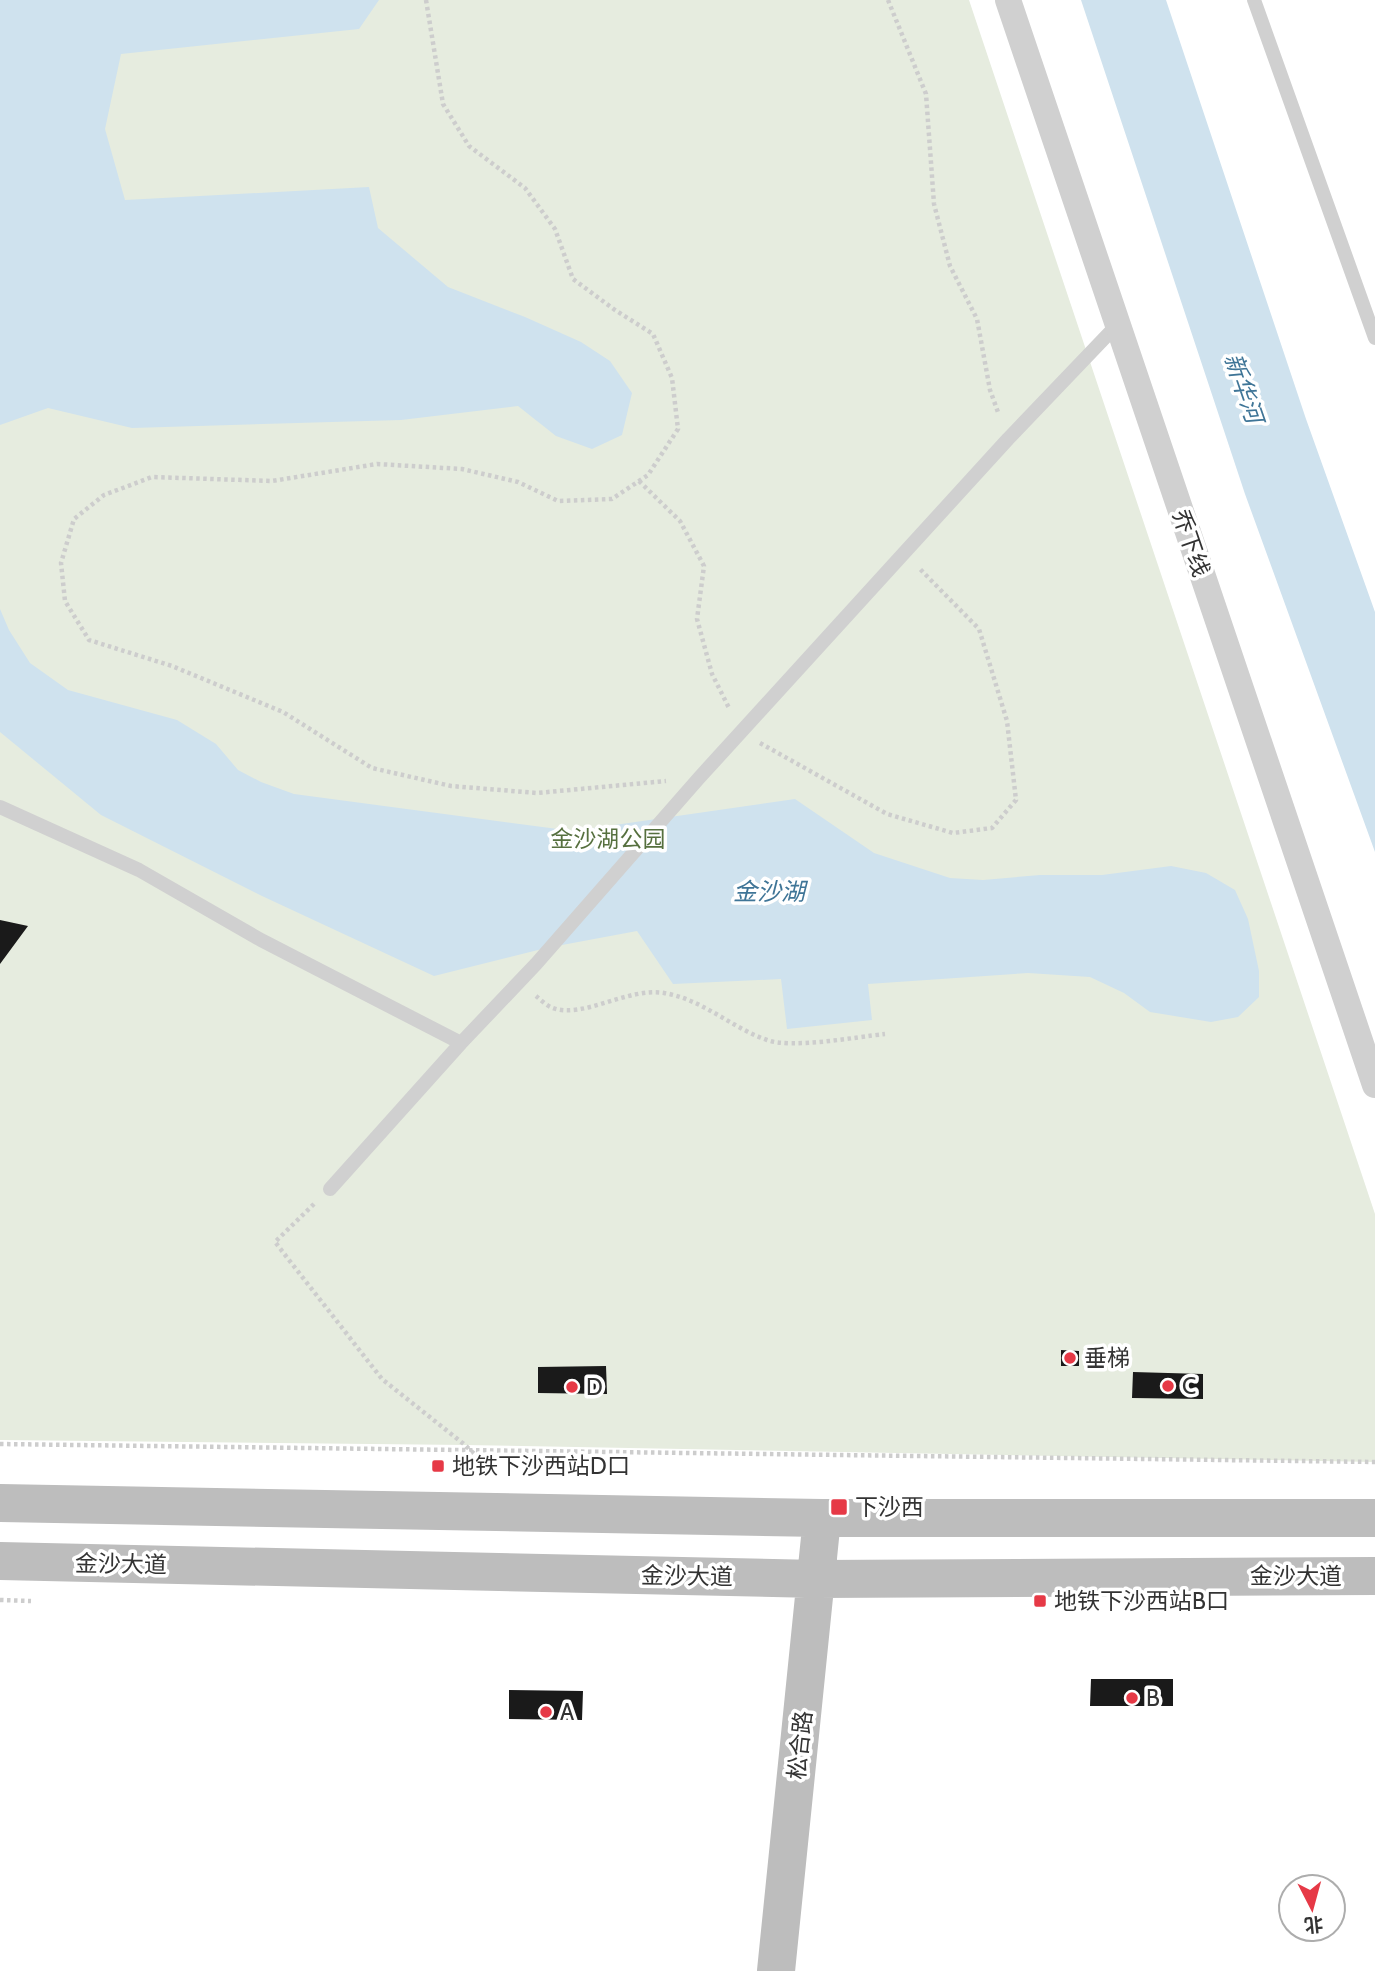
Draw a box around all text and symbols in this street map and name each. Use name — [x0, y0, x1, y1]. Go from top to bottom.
water label: 新华河 — [1219, 349, 1271, 431]
street label: 乔下线 — [1167, 506, 1215, 580]
park label: 金沙湖公园 — [551, 825, 666, 853]
water label: 金沙湖 — [733, 877, 809, 906]
place label: 垂梯 — [1084, 1344, 1130, 1372]
marker: 垂梯 — [1062, 1350, 1078, 1366]
place label: C — [1182, 1372, 1196, 1400]
place label: D — [586, 1373, 603, 1401]
marker: C — [1160, 1378, 1176, 1394]
marker: D — [564, 1379, 580, 1395]
place label: 地铁下沙西站D口 — [452, 1452, 630, 1480]
marker: 地铁下沙西站D口 — [430, 1458, 446, 1474]
place label: 下沙西 — [855, 1493, 924, 1521]
marker: 下沙西 — [829, 1497, 849, 1517]
street label: 金沙大道 — [75, 1549, 167, 1579]
street label: 金沙大道 — [641, 1561, 733, 1591]
street label: 金沙大道 — [1250, 1562, 1342, 1590]
place label: 地铁下沙西站B口 — [1054, 1587, 1229, 1615]
marker: 地铁下沙西站B口 — [1032, 1593, 1048, 1609]
place label: B — [1146, 1684, 1160, 1712]
marker: B — [1124, 1690, 1140, 1706]
place label: A — [560, 1698, 574, 1726]
marker: A — [538, 1704, 554, 1720]
street label: 松合路 — [782, 1709, 818, 1781]
north arrow — [1277, 1873, 1347, 1943]
text: 北 — [1303, 1912, 1324, 1937]

